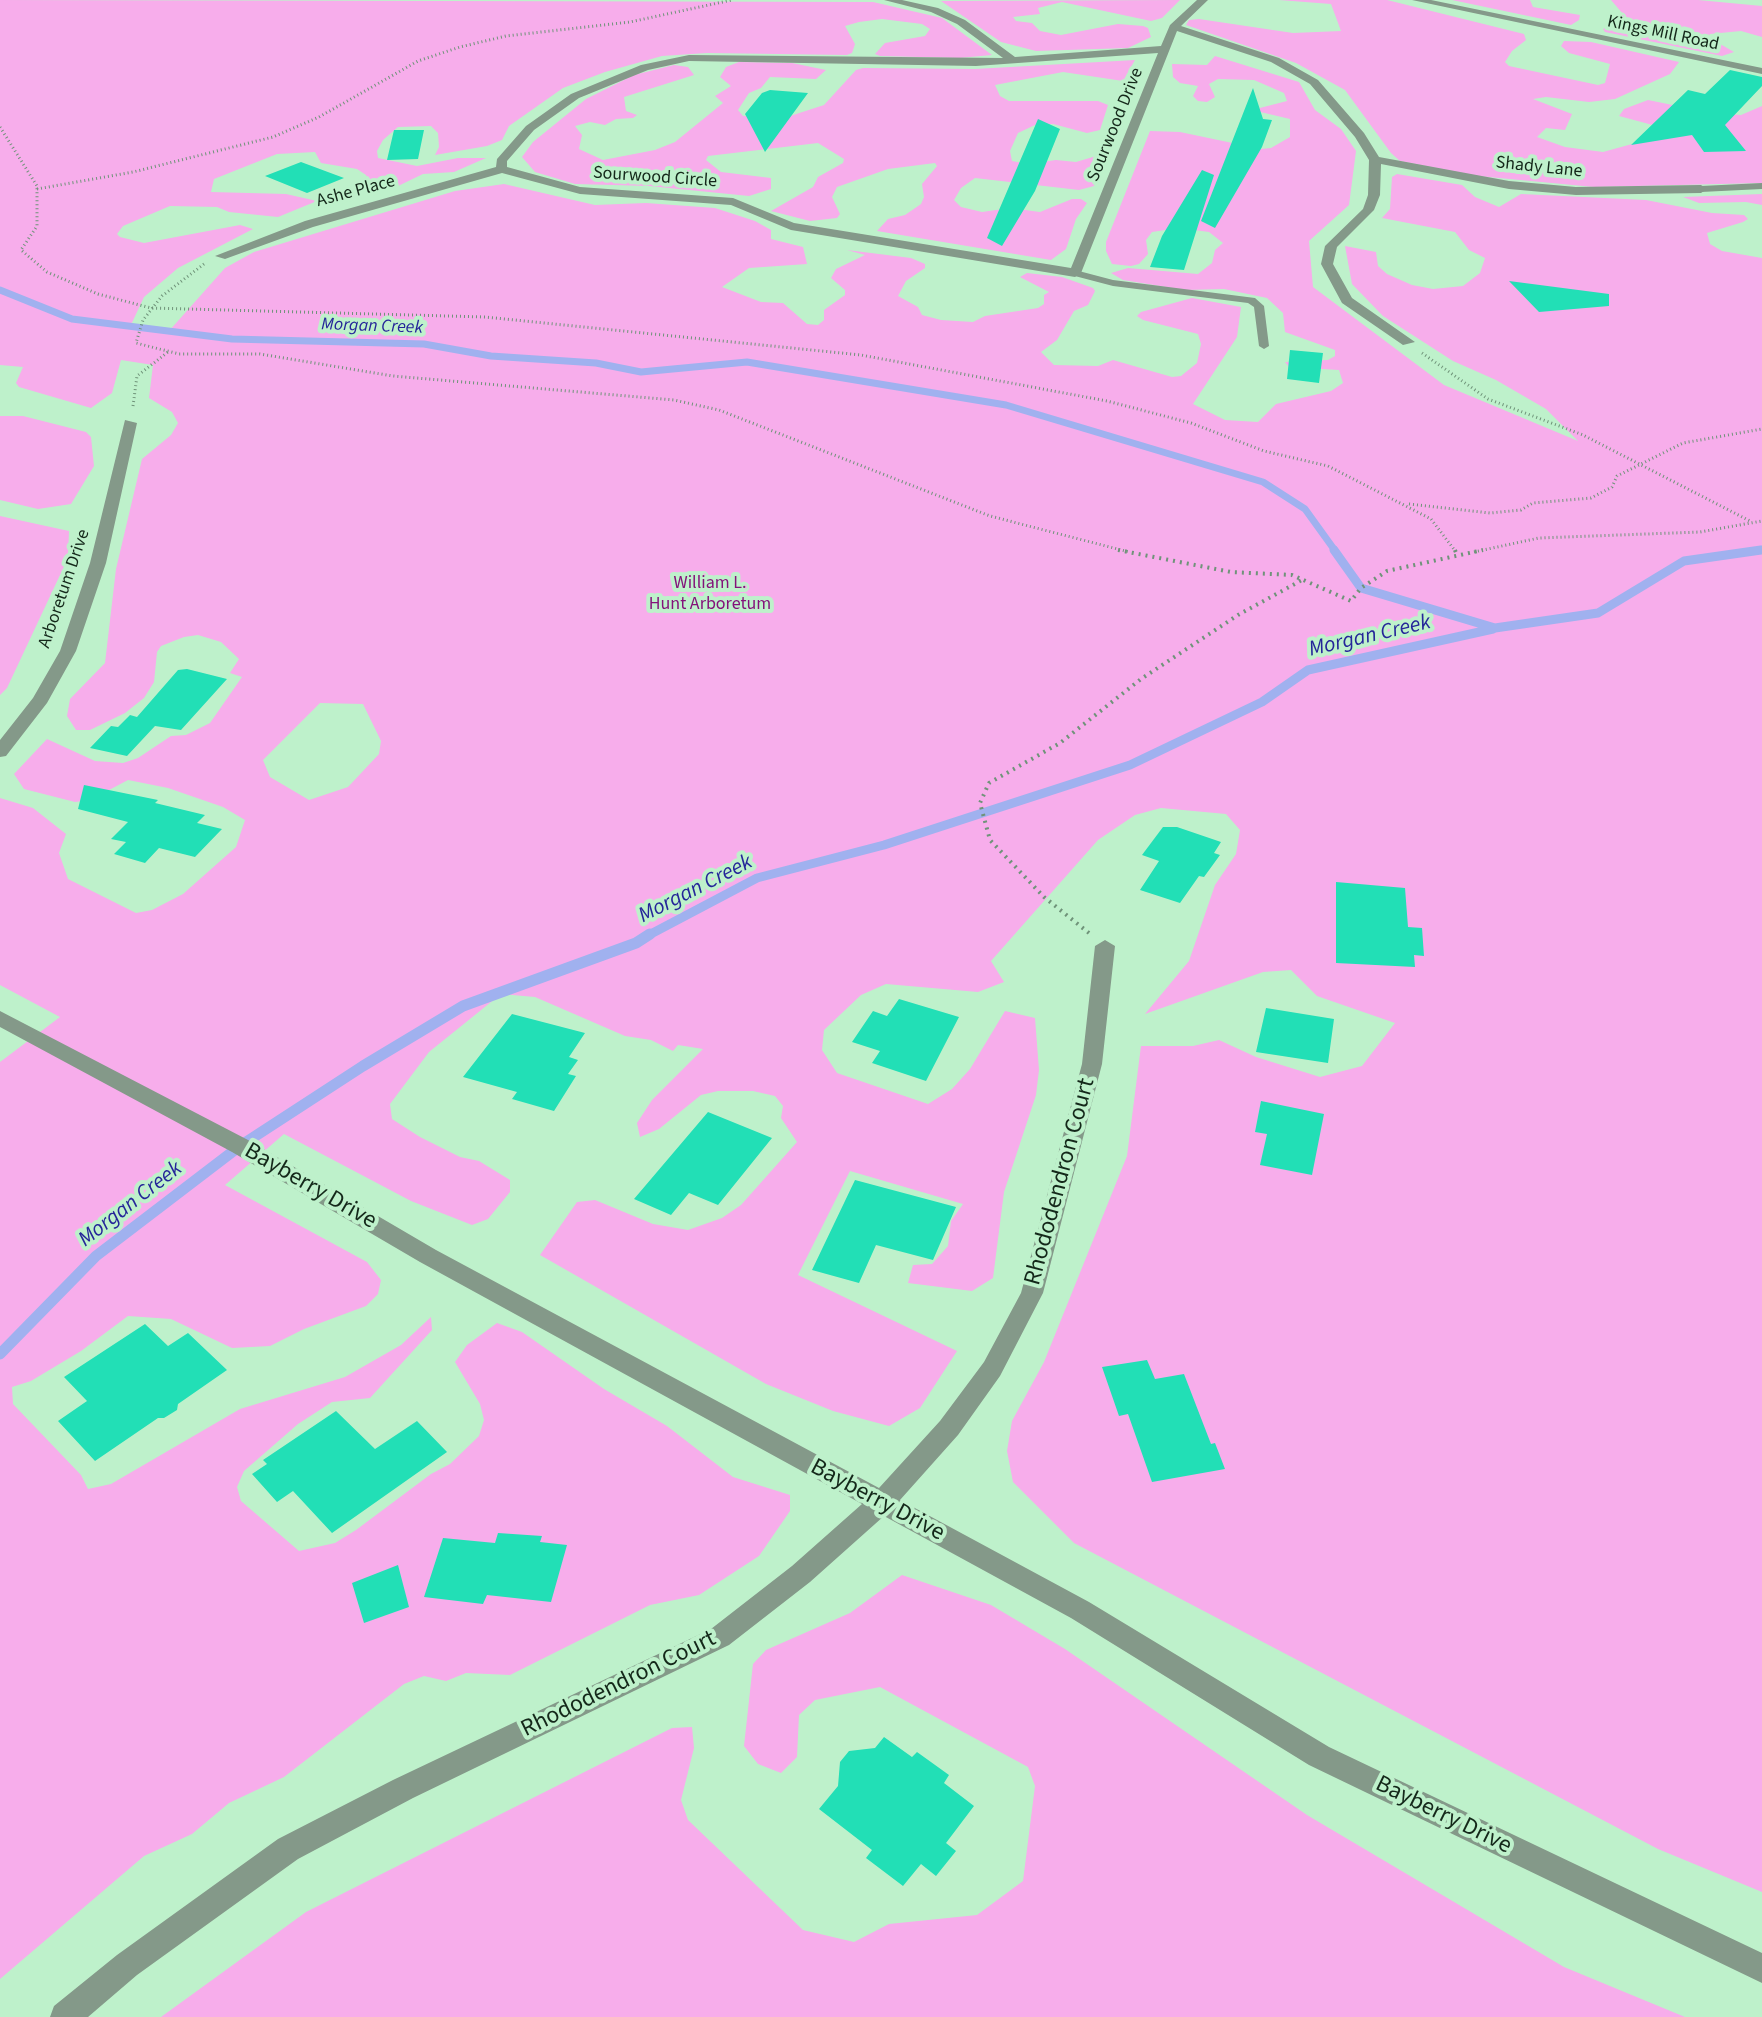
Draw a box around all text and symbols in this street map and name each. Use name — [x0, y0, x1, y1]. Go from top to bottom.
street label: Kings Mill Road — [1605, 12, 1721, 56]
street label: Sourwood Drive — [1083, 65, 1149, 185]
street label: Shady Lane — [1495, 153, 1583, 183]
street label: Sourwood Circle — [592, 163, 718, 193]
street label: Ashe Place — [314, 171, 398, 213]
water label: Morgan Creek — [321, 314, 423, 340]
street label: Arboretum Drive — [35, 527, 95, 651]
park label: William L. Hunt Arboretum — [649, 573, 771, 616]
water label: Morgan Creek — [1306, 610, 1434, 664]
water label: Morgan Creek — [635, 850, 757, 930]
street label: Rhododendron Court — [1020, 1075, 1102, 1289]
street label: Bayberry Drive — [239, 1138, 381, 1236]
water label: Morgan Creek — [74, 1156, 188, 1254]
street label: Bayberry Drive — [805, 1454, 949, 1548]
street label: Rhododendron Court — [517, 1625, 721, 1745]
street label: Bayberry Drive — [1370, 1771, 1516, 1861]

